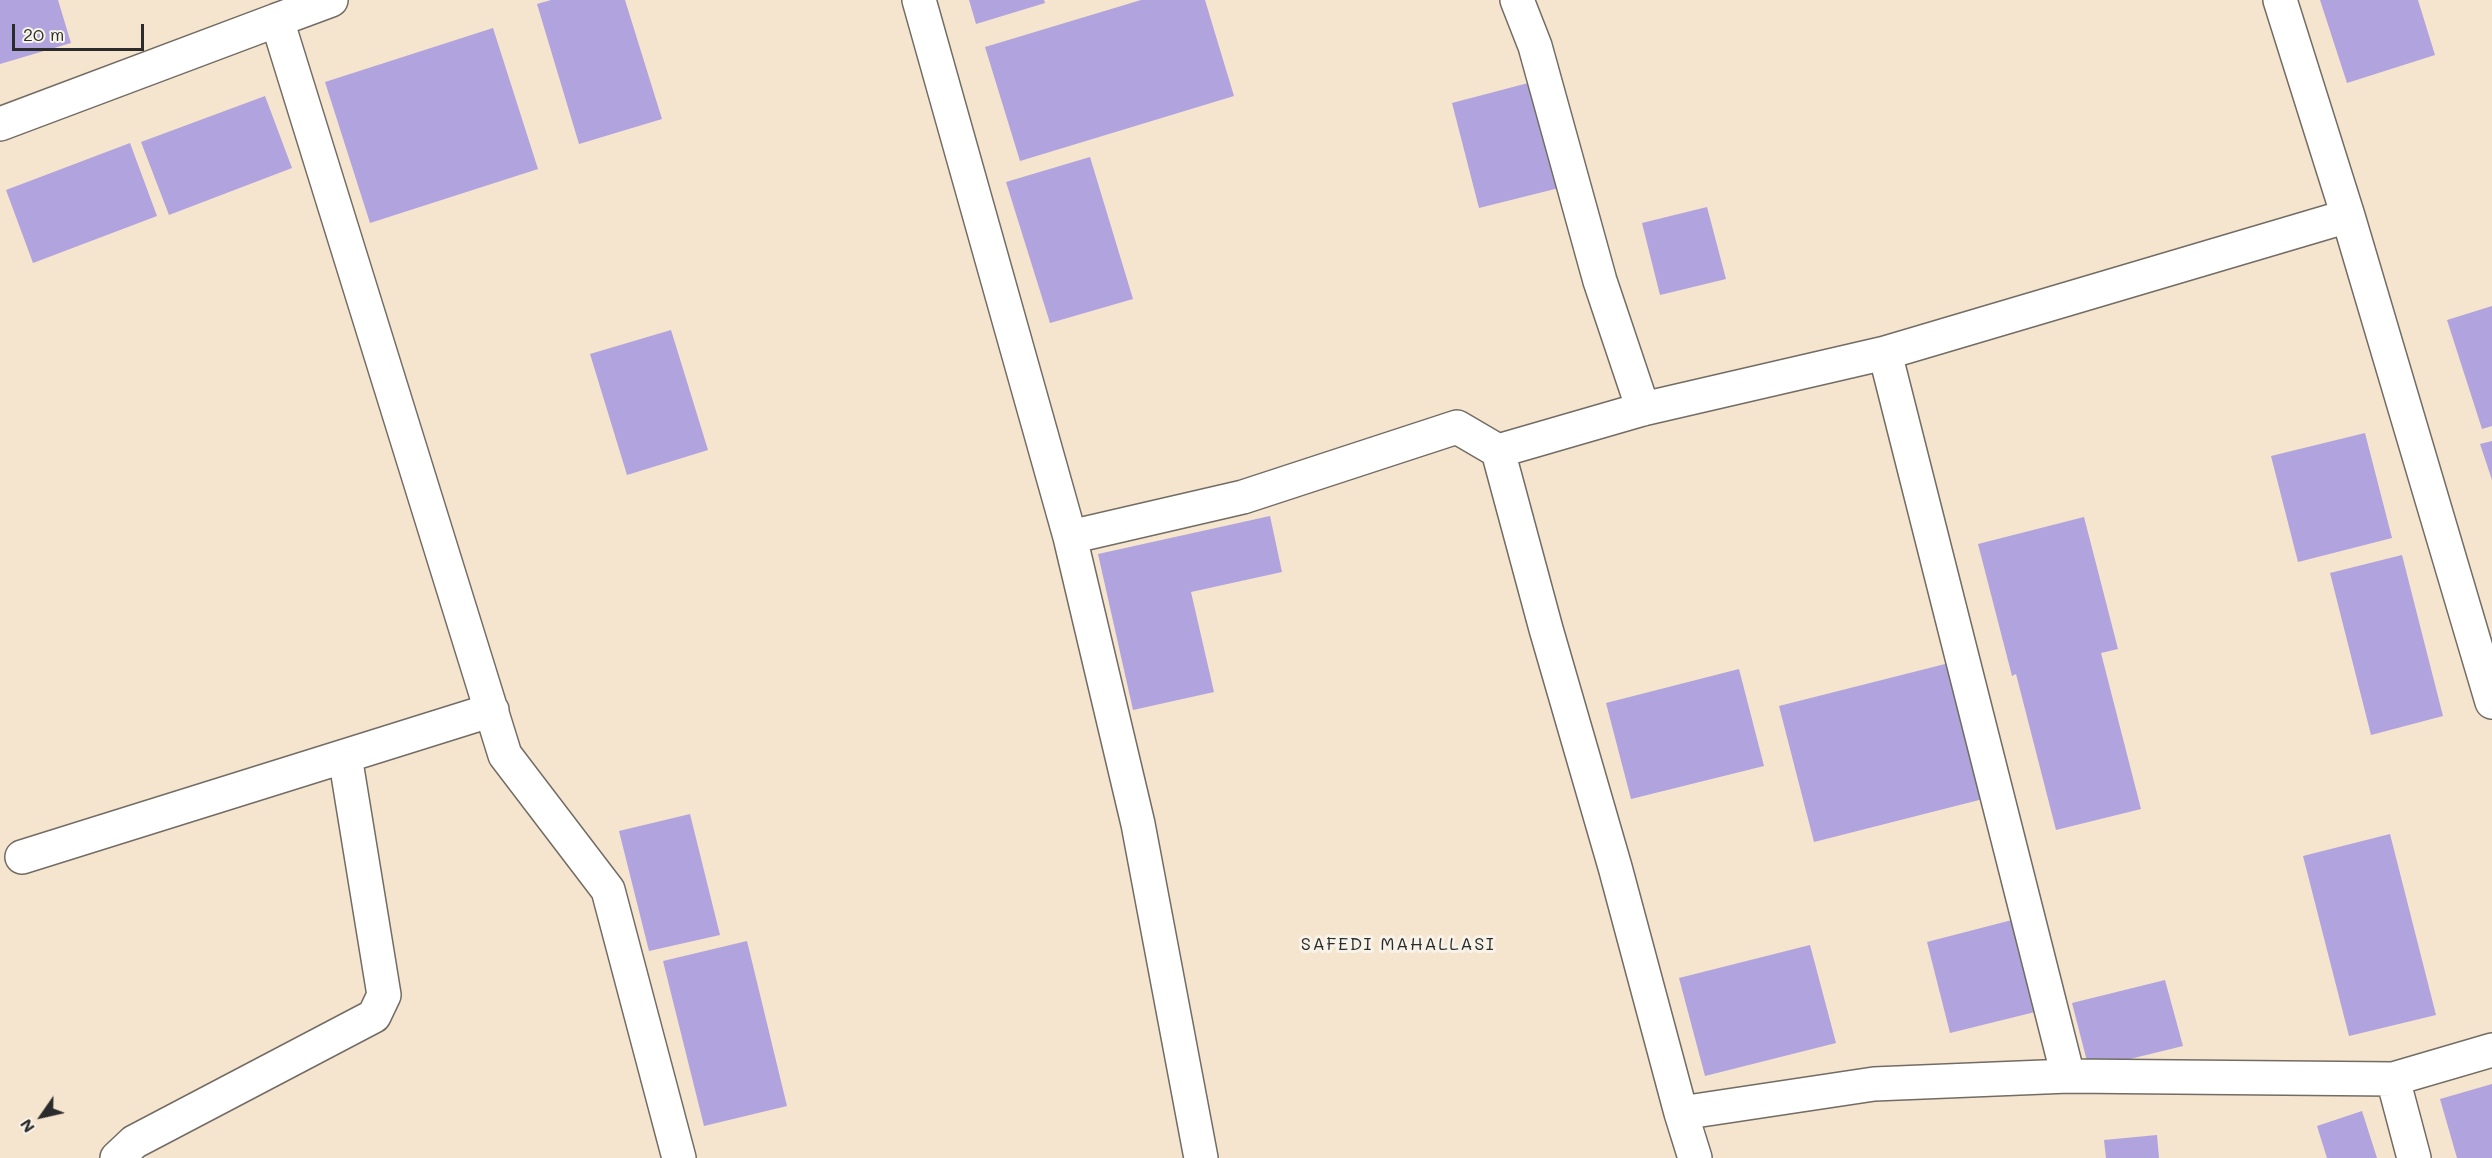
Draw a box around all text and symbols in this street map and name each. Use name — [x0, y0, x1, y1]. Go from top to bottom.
scale bar — [15, 12, 147, 50]
text: 20 m — [23, 22, 64, 46]
district label: SAFEDI MAHALLASI — [1301, 933, 1495, 955]
north arrow — [12, 1086, 72, 1146]
text: N — [15, 1115, 39, 1137]

